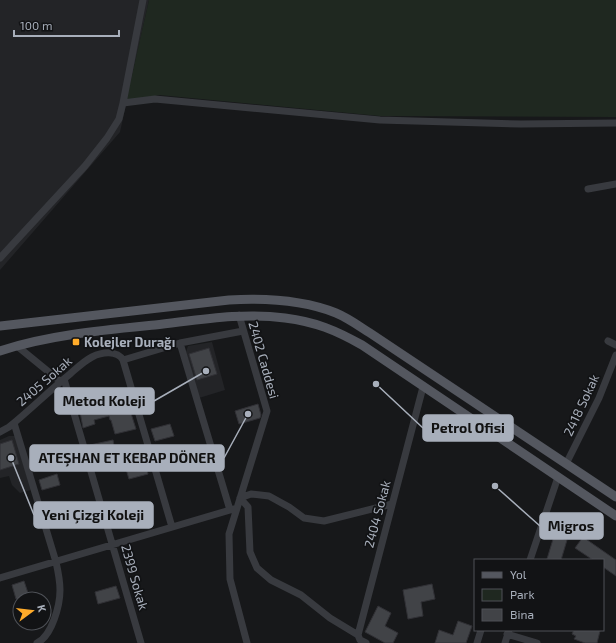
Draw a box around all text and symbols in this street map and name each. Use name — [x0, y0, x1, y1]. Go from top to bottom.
scale bar — [14, 12, 119, 38]
text: 100 m — [20, 18, 52, 32]
street label: 2402 Caddesi — [245, 320, 283, 400]
place label: Kolejler Durağı — [84, 334, 175, 350]
marker: Kolejler Durağı — [71, 337, 81, 347]
street label: 2405 Sokak — [13, 352, 75, 409]
street label: 2418 Sokak — [560, 371, 602, 438]
callout: Metod Koleji — [55, 388, 154, 414]
text: Metod Koleji — [62, 392, 146, 409]
callout: Petrol Ofisi — [423, 415, 513, 441]
text: Petrol Ofisi — [431, 419, 505, 436]
callout: ATEŞHAN ET KEBAP DÖNER — [30, 445, 224, 471]
text: ATEŞHAN ET KEBAP DÖNER — [38, 449, 216, 467]
street label: 2404 Sokak — [360, 478, 394, 549]
callout: Yeni Çizgi Koleji — [34, 502, 153, 528]
text: Yeni Çizgi Koleji — [42, 506, 144, 524]
callout: Migros — [540, 513, 603, 539]
text: Migros — [548, 517, 594, 534]
street label: 2399 Sokak — [118, 542, 152, 612]
legend — [474, 559, 604, 631]
text: Yol — [510, 567, 527, 581]
text: Park — [510, 587, 535, 601]
north arrow — [12, 591, 52, 631]
text: K — [35, 603, 49, 613]
text: Bina — [510, 607, 534, 621]

